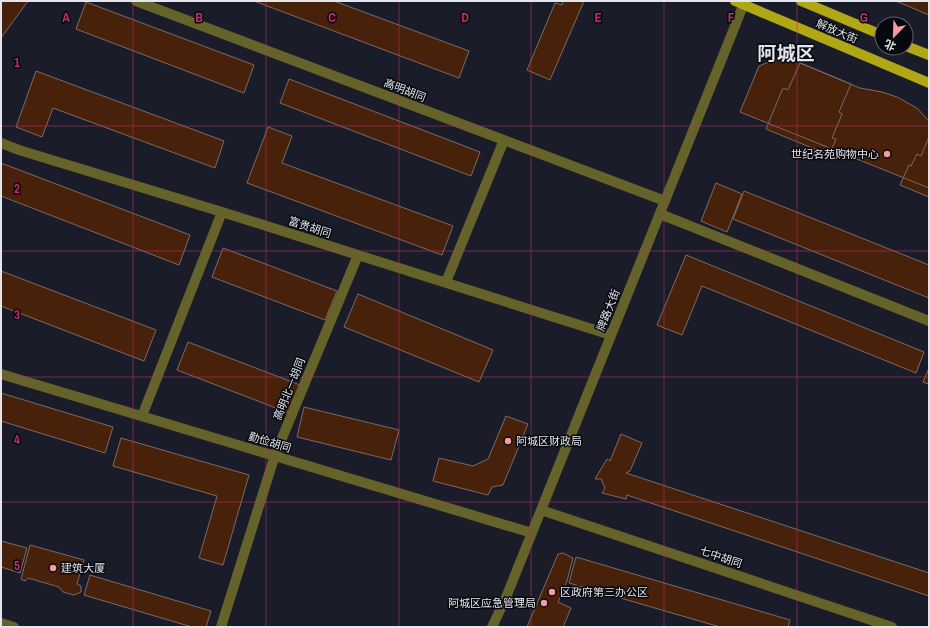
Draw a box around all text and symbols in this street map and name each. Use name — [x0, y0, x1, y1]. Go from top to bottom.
text: A — [62, 9, 70, 26]
text: B — [195, 9, 203, 26]
text: C — [328, 9, 336, 26]
text: D — [461, 9, 469, 26]
text: E — [594, 9, 602, 26]
text: F — [728, 9, 735, 26]
text: G — [860, 9, 868, 26]
street label: 解放大街 — [814, 16, 860, 46]
north arrow — [874, 16, 914, 56]
text: 北 — [882, 37, 898, 54]
district label: 阿城区 — [757, 40, 815, 66]
text: 1 — [14, 54, 20, 71]
street label: 高明胡同 — [382, 76, 428, 104]
place label: 世纪名苑购物中心 — [791, 147, 879, 161]
marker: 世纪名苑购物中心 — [882, 149, 892, 159]
text: 2 — [14, 180, 20, 197]
street label: 富贵胡同 — [287, 214, 333, 240]
street label: 牌路大街 — [593, 287, 623, 333]
text: 3 — [14, 306, 20, 323]
street label: 高明北一胡同 — [270, 356, 308, 422]
street label: 勤俭胡同 — [247, 429, 293, 455]
text: 4 — [14, 431, 20, 448]
place label: 阿城区财政局 — [516, 434, 582, 448]
marker: 阿城区财政局 — [503, 436, 513, 446]
street label: 七中胡同 — [698, 543, 744, 571]
text: 5 — [14, 557, 20, 574]
place label: 建筑大厦 — [61, 561, 105, 575]
marker: 建筑大厦 — [48, 563, 58, 573]
place label: 区政府第三办公区 — [560, 585, 648, 599]
marker: 区政府第三办公区 — [547, 587, 557, 597]
place label: 阿城区应急管理局 — [448, 596, 536, 610]
marker: 阿城区应急管理局 — [539, 598, 549, 608]

